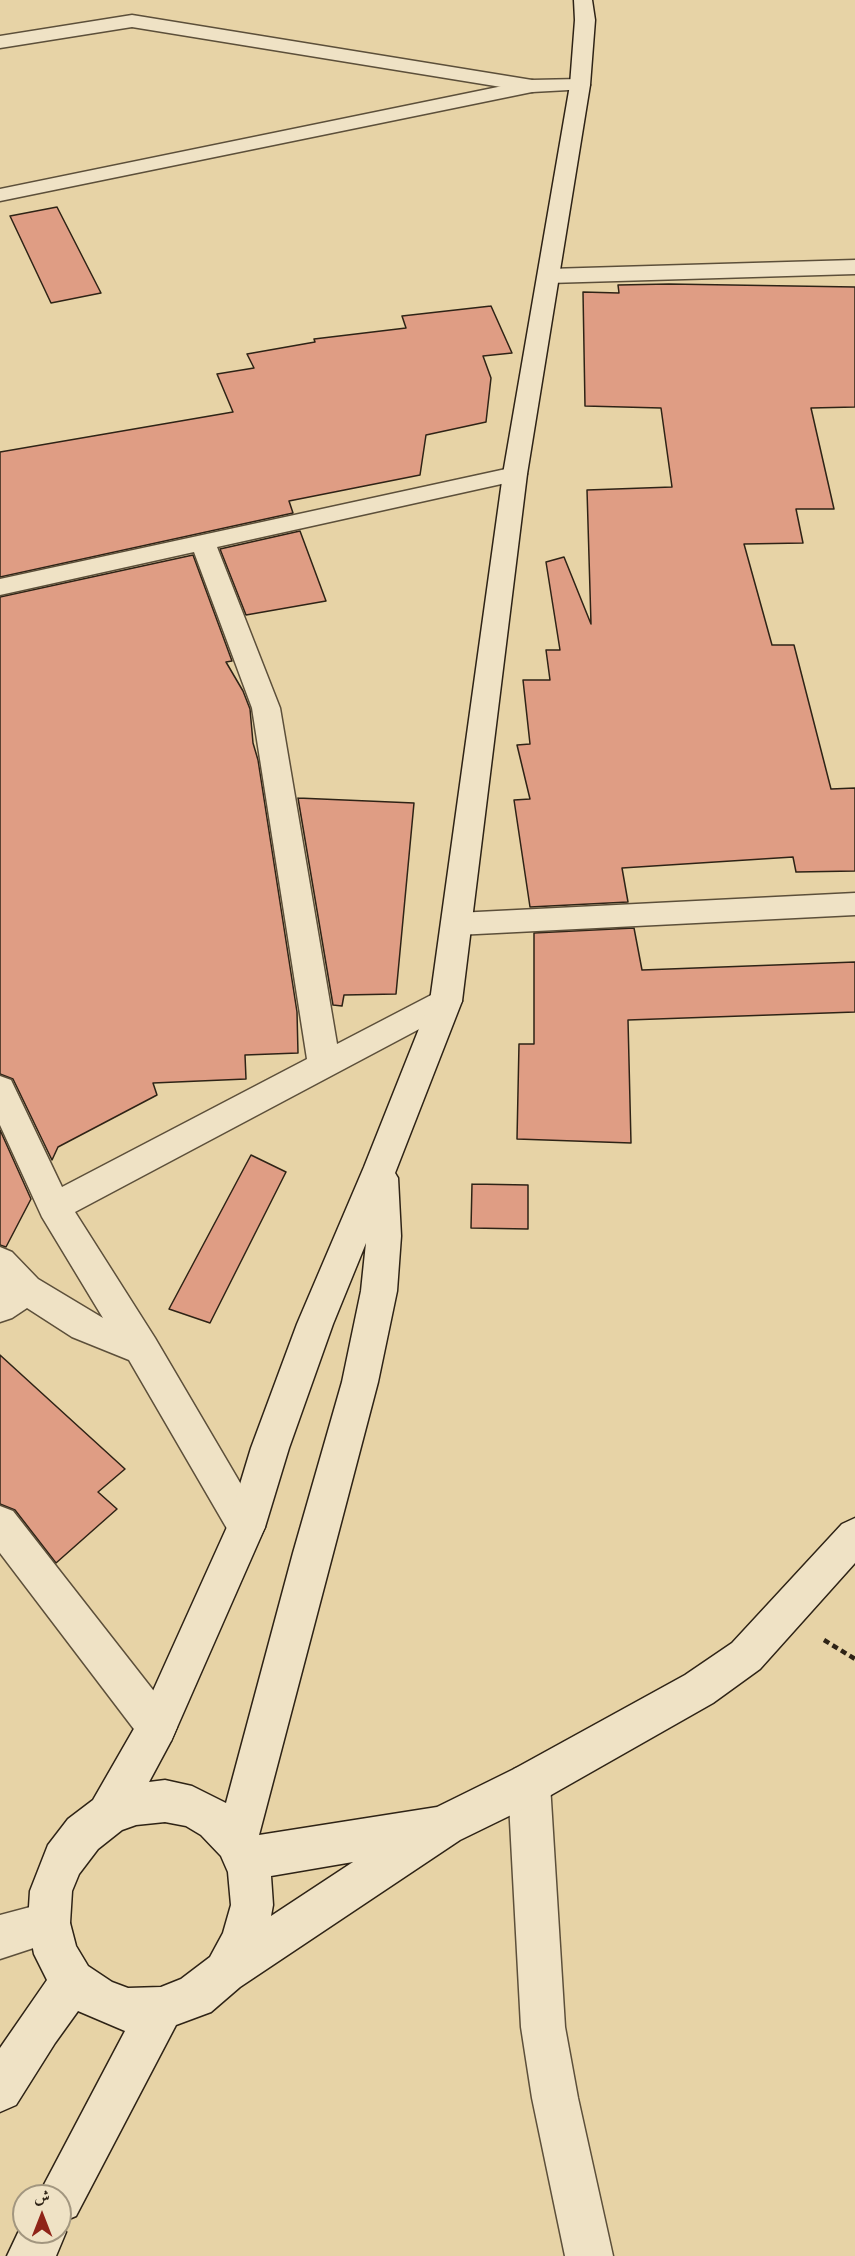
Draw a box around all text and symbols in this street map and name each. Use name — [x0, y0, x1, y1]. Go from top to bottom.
north arrow — [12, 2184, 72, 2244]
text: ش — [34, 2188, 50, 2208]

